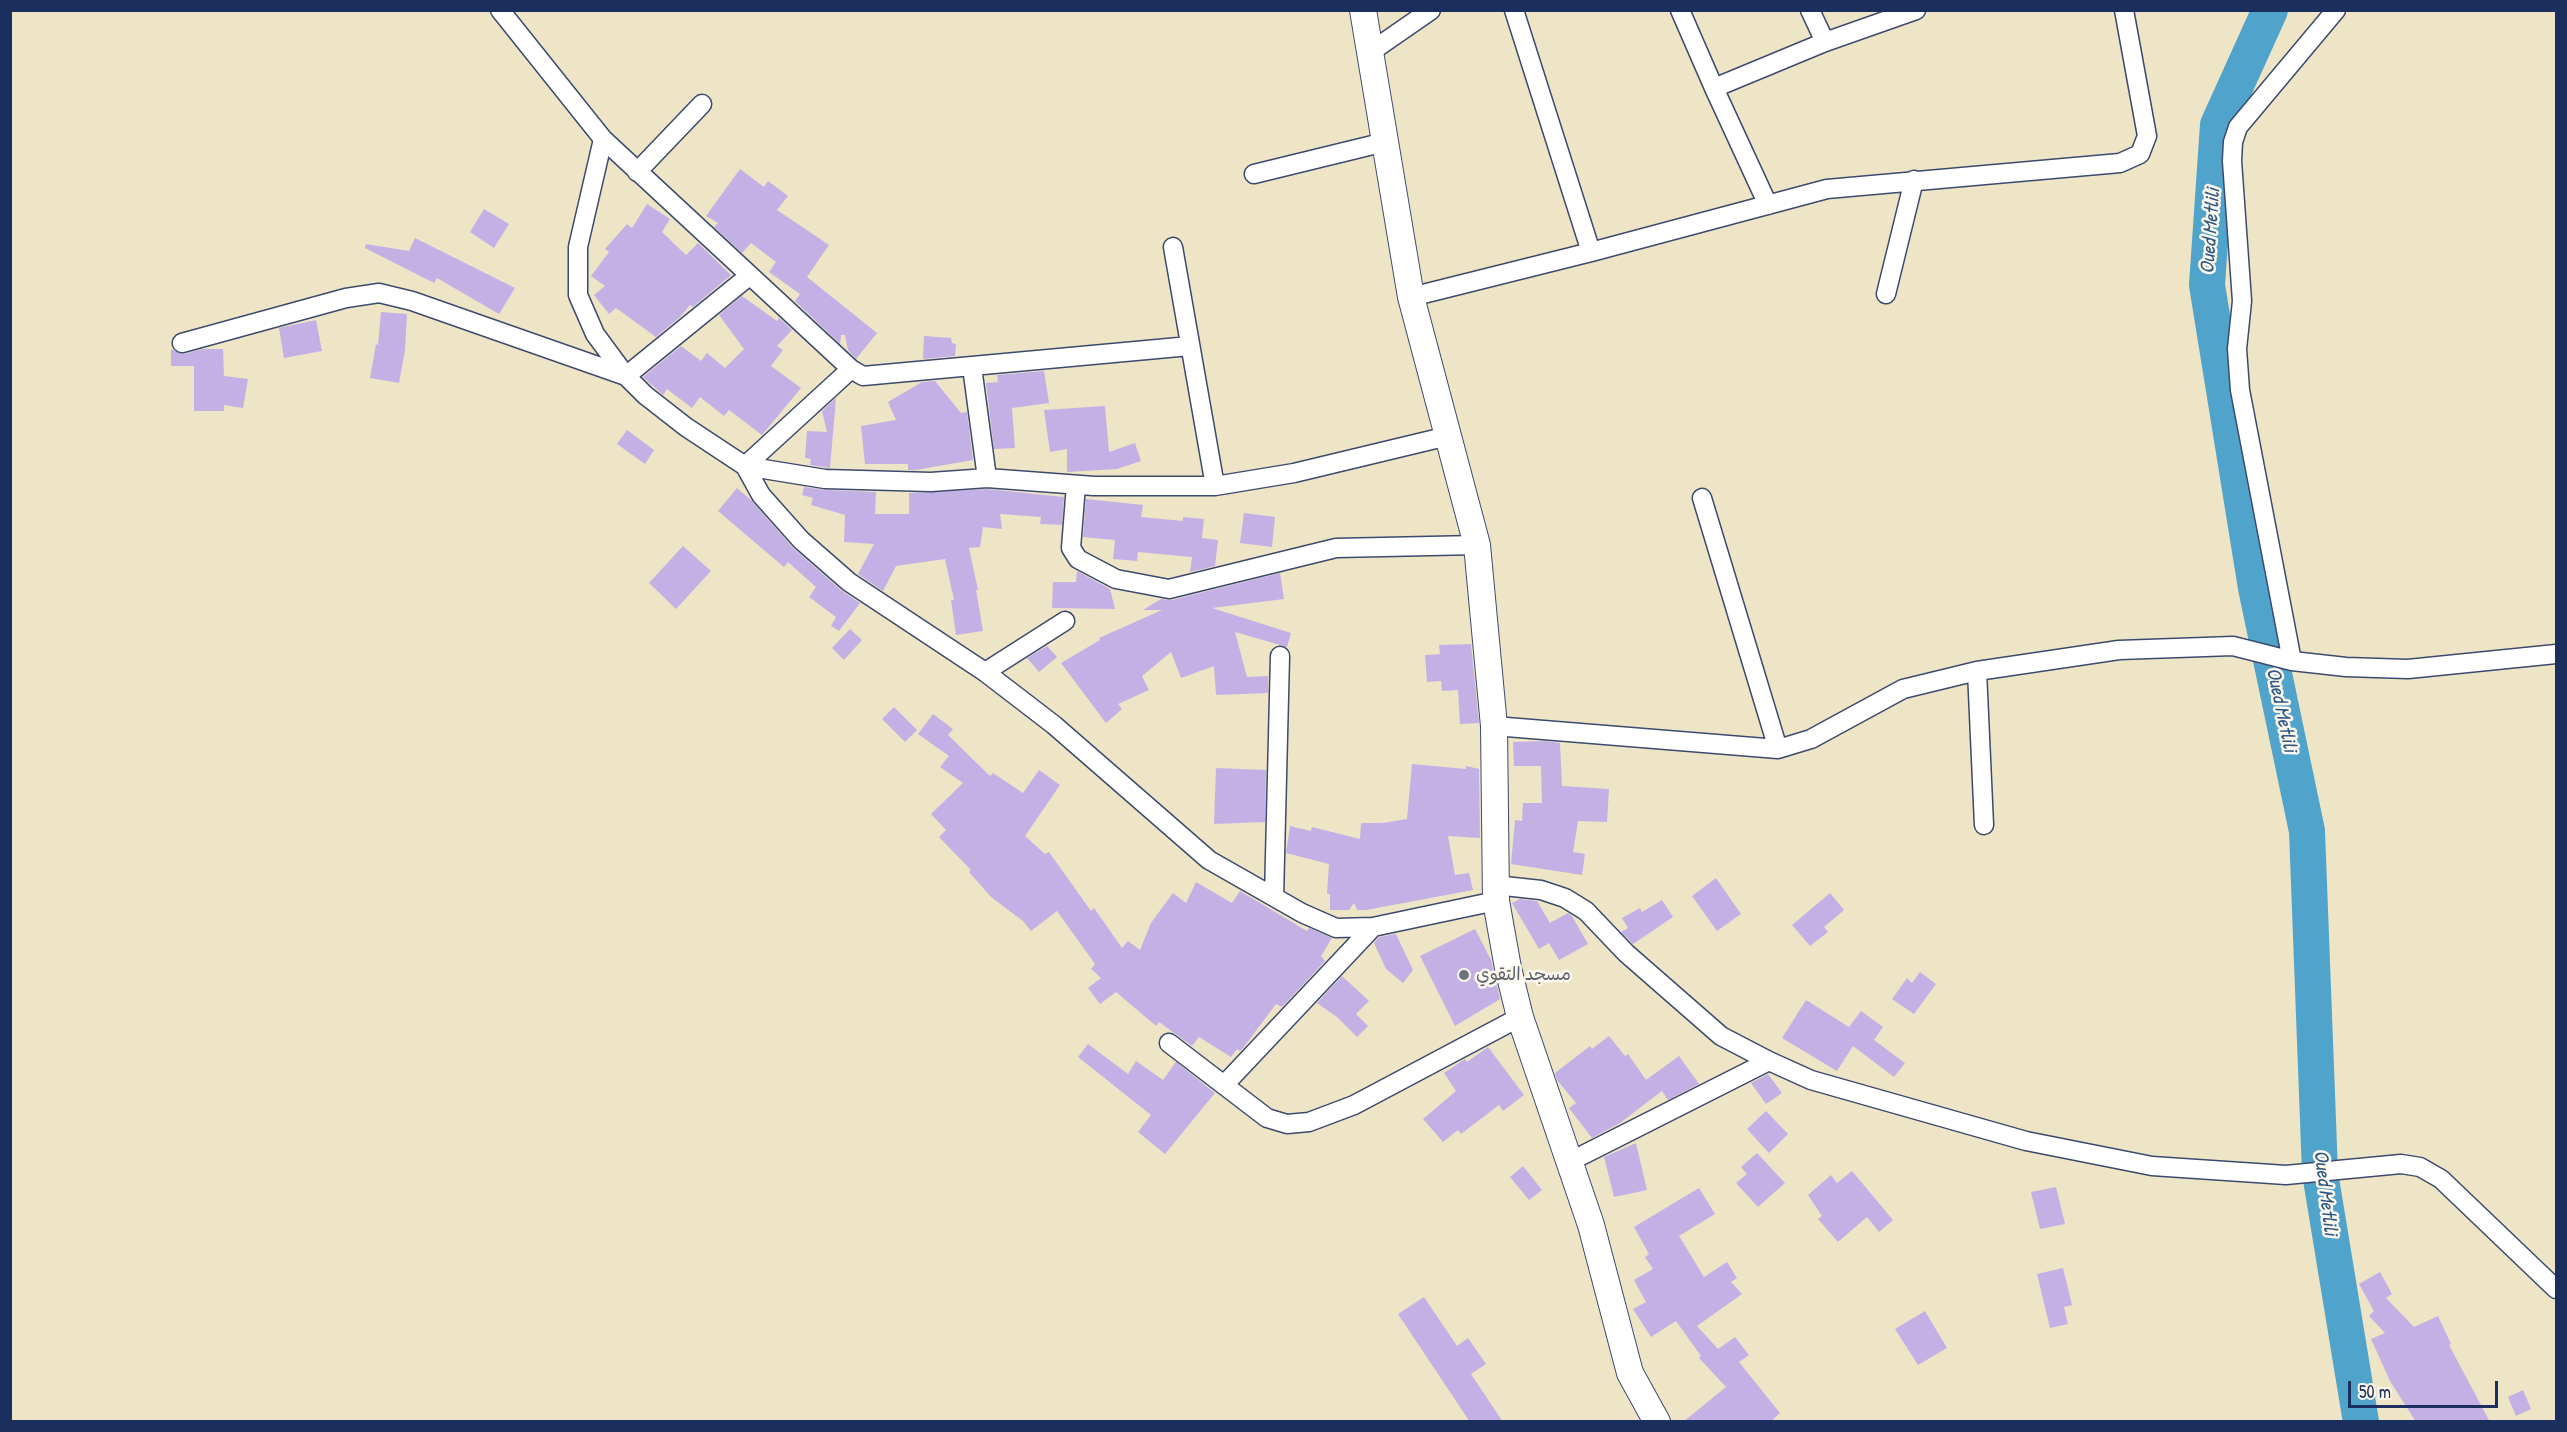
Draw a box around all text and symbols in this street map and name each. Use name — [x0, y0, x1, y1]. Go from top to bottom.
water label: Oued Metlili — [2196, 187, 2226, 275]
water label: Oued Metlili — [2260, 666, 2302, 754]
place label: مسجد التقوي — [1476, 964, 1571, 986]
marker: مسجد التقوي — [1457, 968, 1471, 982]
water label: Oued Metlili — [2308, 1149, 2342, 1237]
scale bar — [2351, 1369, 2501, 1407]
text: 50 m — [2359, 1379, 2391, 1404]

